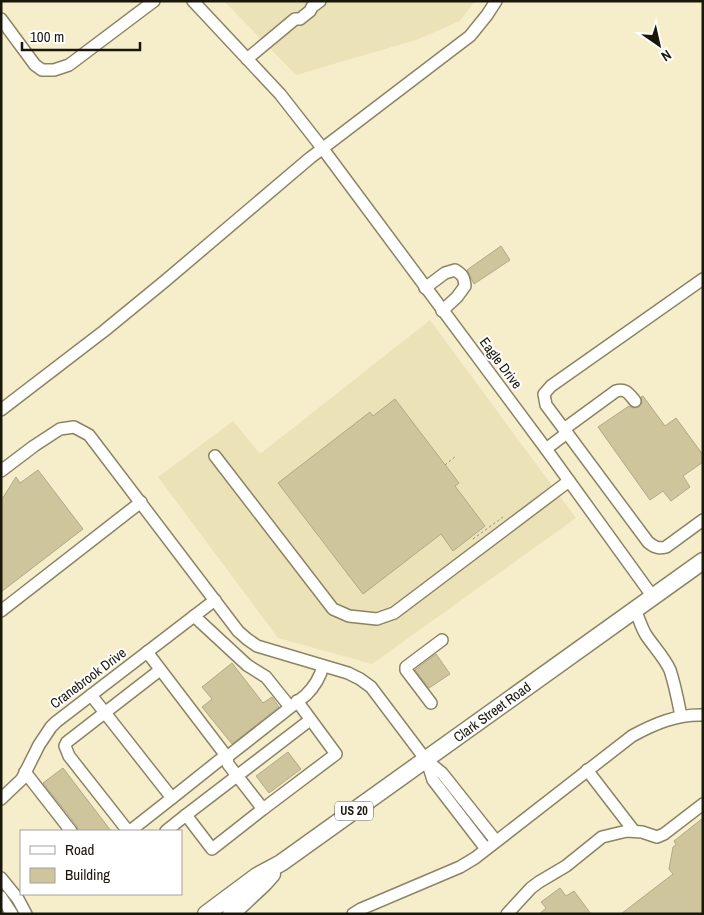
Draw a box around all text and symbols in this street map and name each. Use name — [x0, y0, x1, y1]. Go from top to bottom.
scale bar — [22, 20, 140, 52]
north arrow — [634, 20, 684, 70]
text: 100 m — [30, 26, 64, 47]
text: N — [658, 46, 675, 66]
street label: Eagle Drive — [476, 334, 526, 392]
street label: Cranebrook Drive — [46, 644, 130, 712]
street label: Clark Street Road — [450, 678, 534, 746]
road number: US 20 — [335, 801, 373, 820]
legend — [20, 830, 182, 895]
text: Road — [65, 839, 94, 860]
text: Building — [65, 864, 110, 885]

